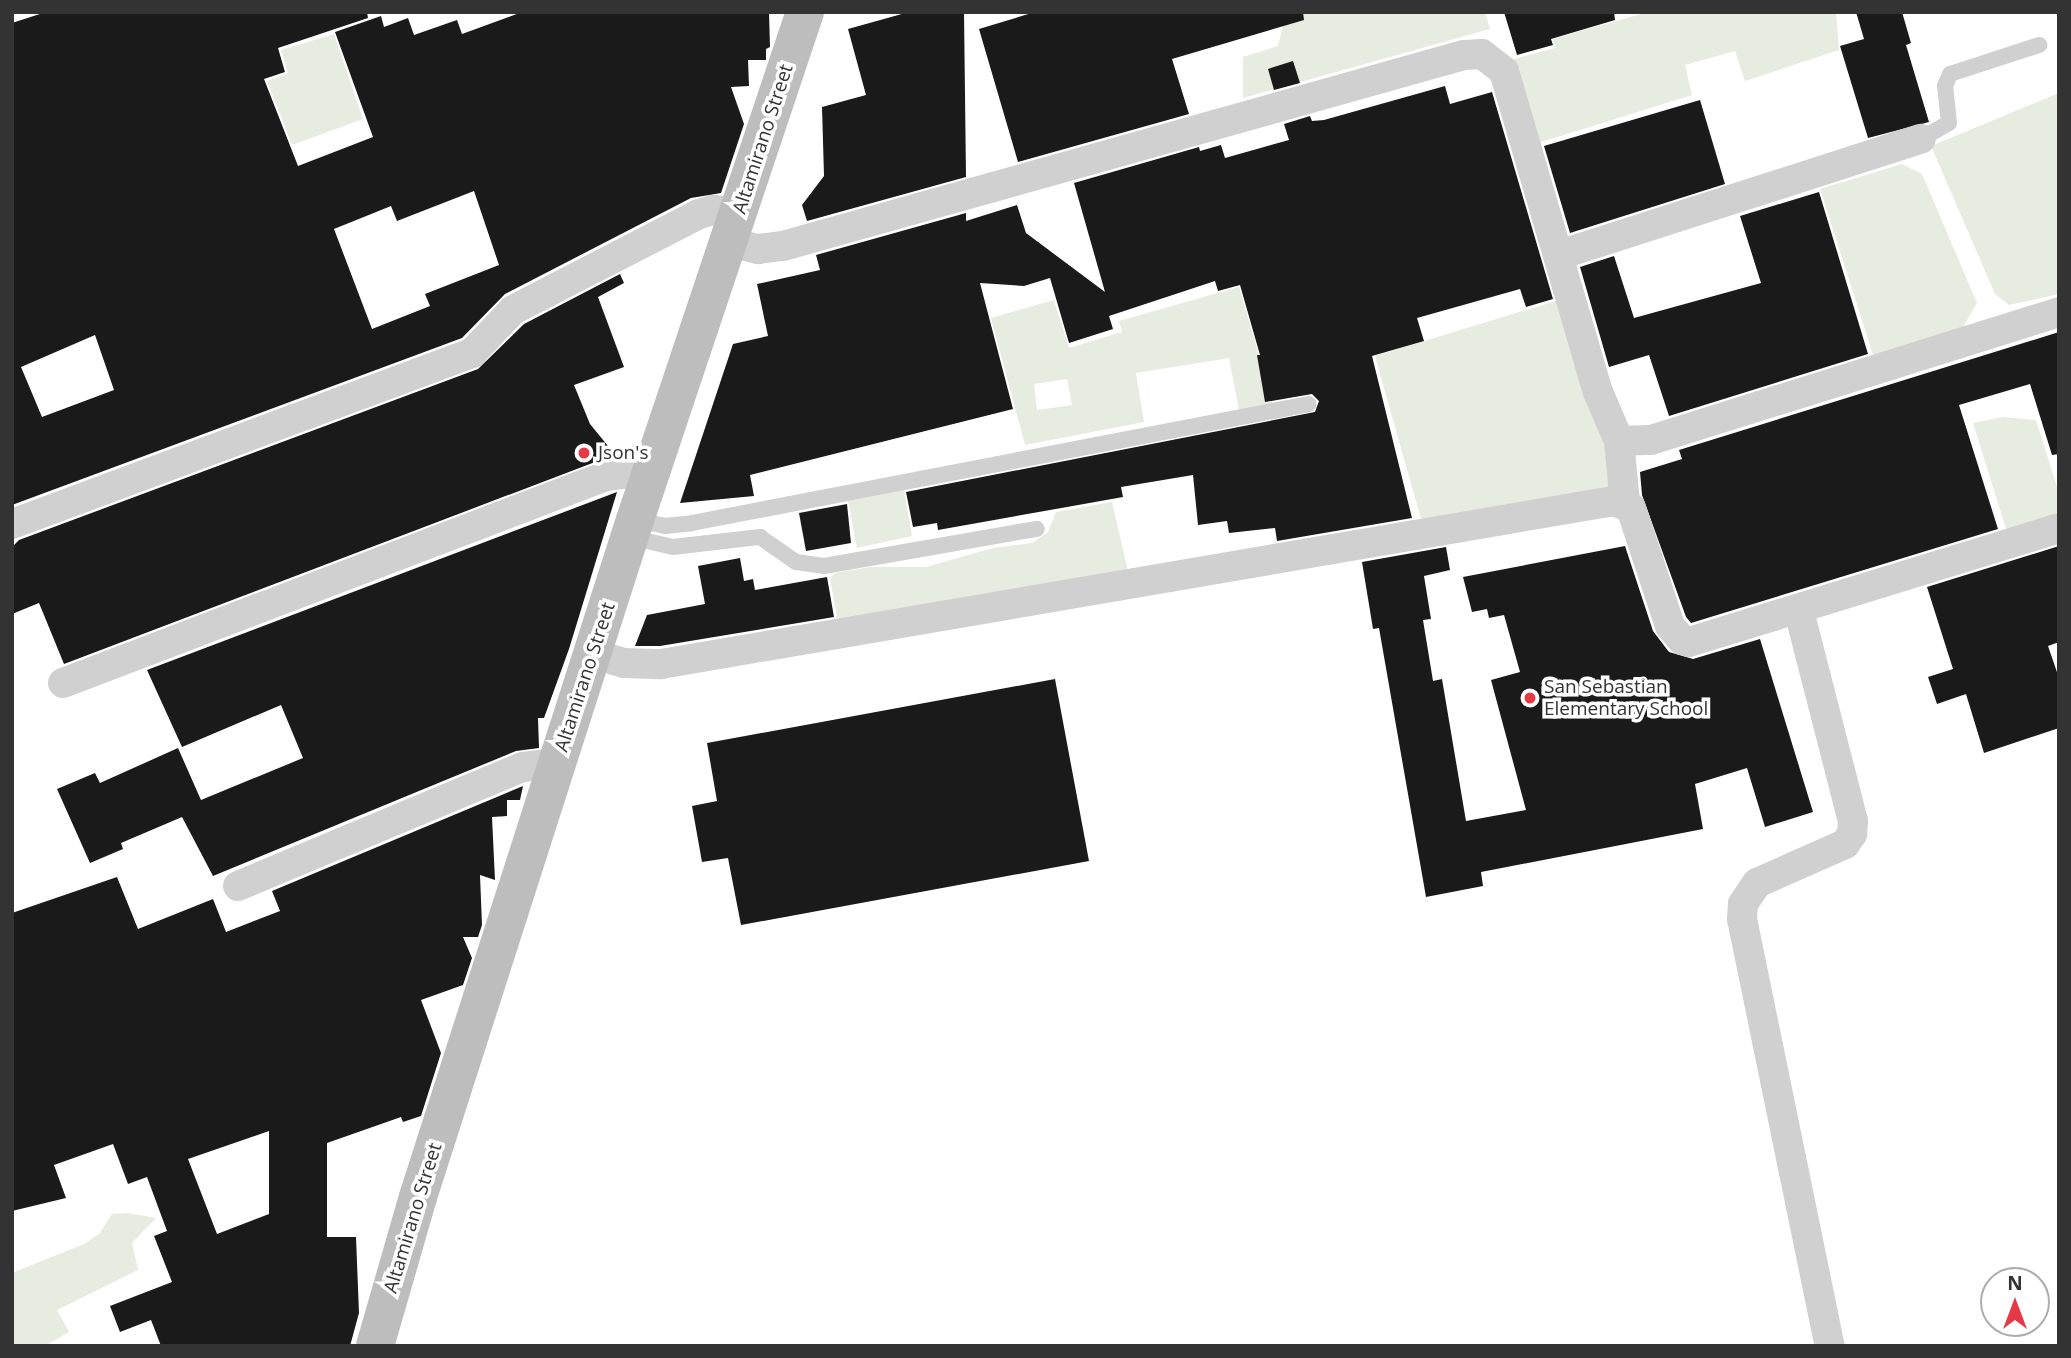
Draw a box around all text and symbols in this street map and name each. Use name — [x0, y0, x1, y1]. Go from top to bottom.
street label: Altamirano Street — [728, 61, 798, 217]
place label: Json's — [598, 442, 648, 464]
marker: Json's — [576, 445, 592, 461]
street label: Altamirano Street — [550, 599, 620, 755]
place label: San Sebastian Elementary School — [1544, 676, 1708, 720]
marker: San Sebastian Elementary School — [1522, 690, 1538, 706]
street label: Altamirano Street — [379, 1140, 447, 1296]
north arrow — [1980, 1267, 2050, 1337]
text: N — [2007, 1270, 2023, 1296]

